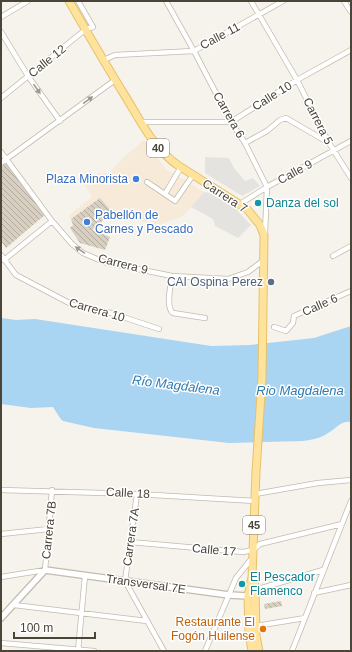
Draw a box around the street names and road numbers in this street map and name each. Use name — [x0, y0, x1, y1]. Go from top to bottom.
street label: Calle 11 — [198, 20, 243, 52]
street label: Calle 12 — [25, 42, 69, 80]
street label: Calle 10 — [250, 78, 295, 114]
street label: Carrera 6 — [210, 90, 248, 141]
street label: Carrera 5 — [300, 95, 336, 147]
road number: 40 — [147, 139, 169, 157]
street label: Calle 9 — [275, 157, 315, 187]
street label: Carrera 7 — [200, 176, 250, 216]
street label: Carrera 9 — [97, 251, 150, 277]
street label: Calle 6 — [300, 291, 340, 319]
street label: Carrera 10 — [68, 295, 127, 325]
street label: Calle 18 — [106, 485, 151, 501]
street label: Carrera 7B — [39, 500, 59, 560]
street label: Carrera 7A — [120, 507, 142, 567]
road number: 45 — [243, 516, 265, 534]
street label: Calle 17 — [191, 541, 237, 559]
street label: Transversal 7E — [105, 571, 187, 597]

